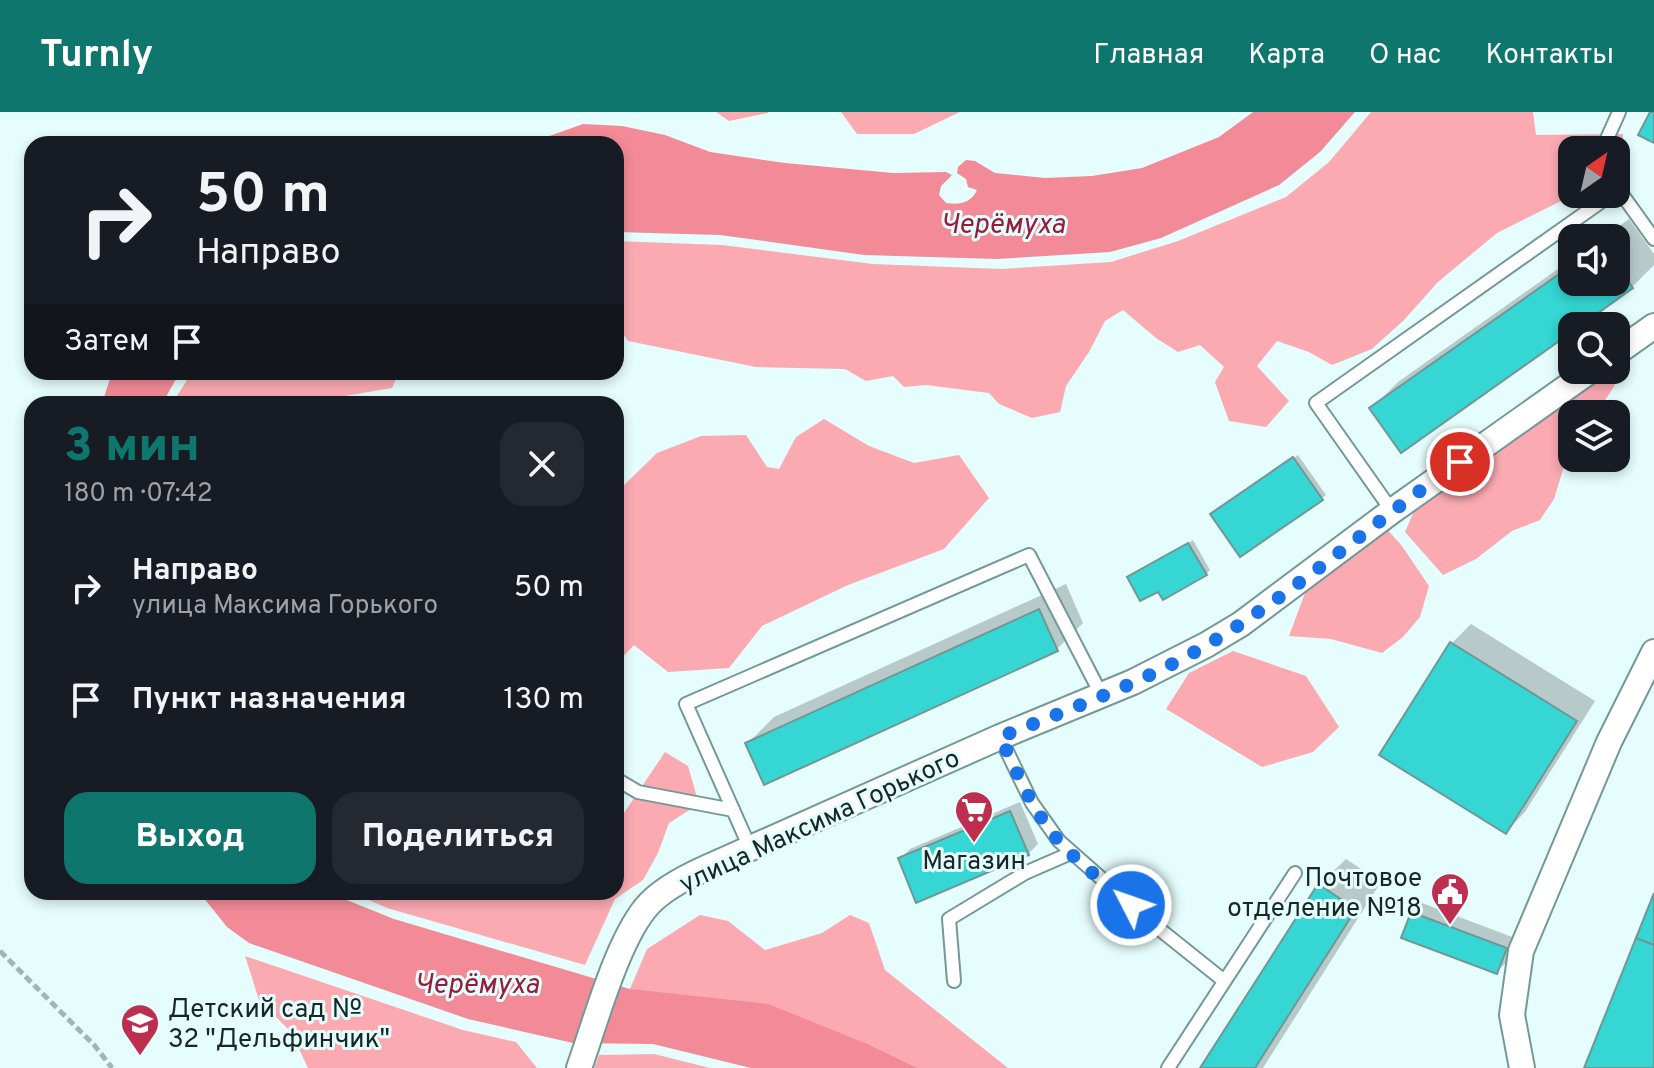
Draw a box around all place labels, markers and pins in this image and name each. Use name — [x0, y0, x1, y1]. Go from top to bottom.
pin — [1426, 428, 1494, 496]
supermarket icon: Магазин — [953, 789, 995, 844]
place label: Магазин — [922, 846, 1026, 879]
place label: Почтовое отделение №18 — [1227, 863, 1422, 926]
public building icon: Почтовое отделение №18 — [1429, 871, 1471, 926]
place label: Детский сад № 32 "Дельфинчик" — [168, 994, 390, 1057]
school or university icon: Детский сад № 32 "Дельфинчик" — [119, 1002, 161, 1057]

